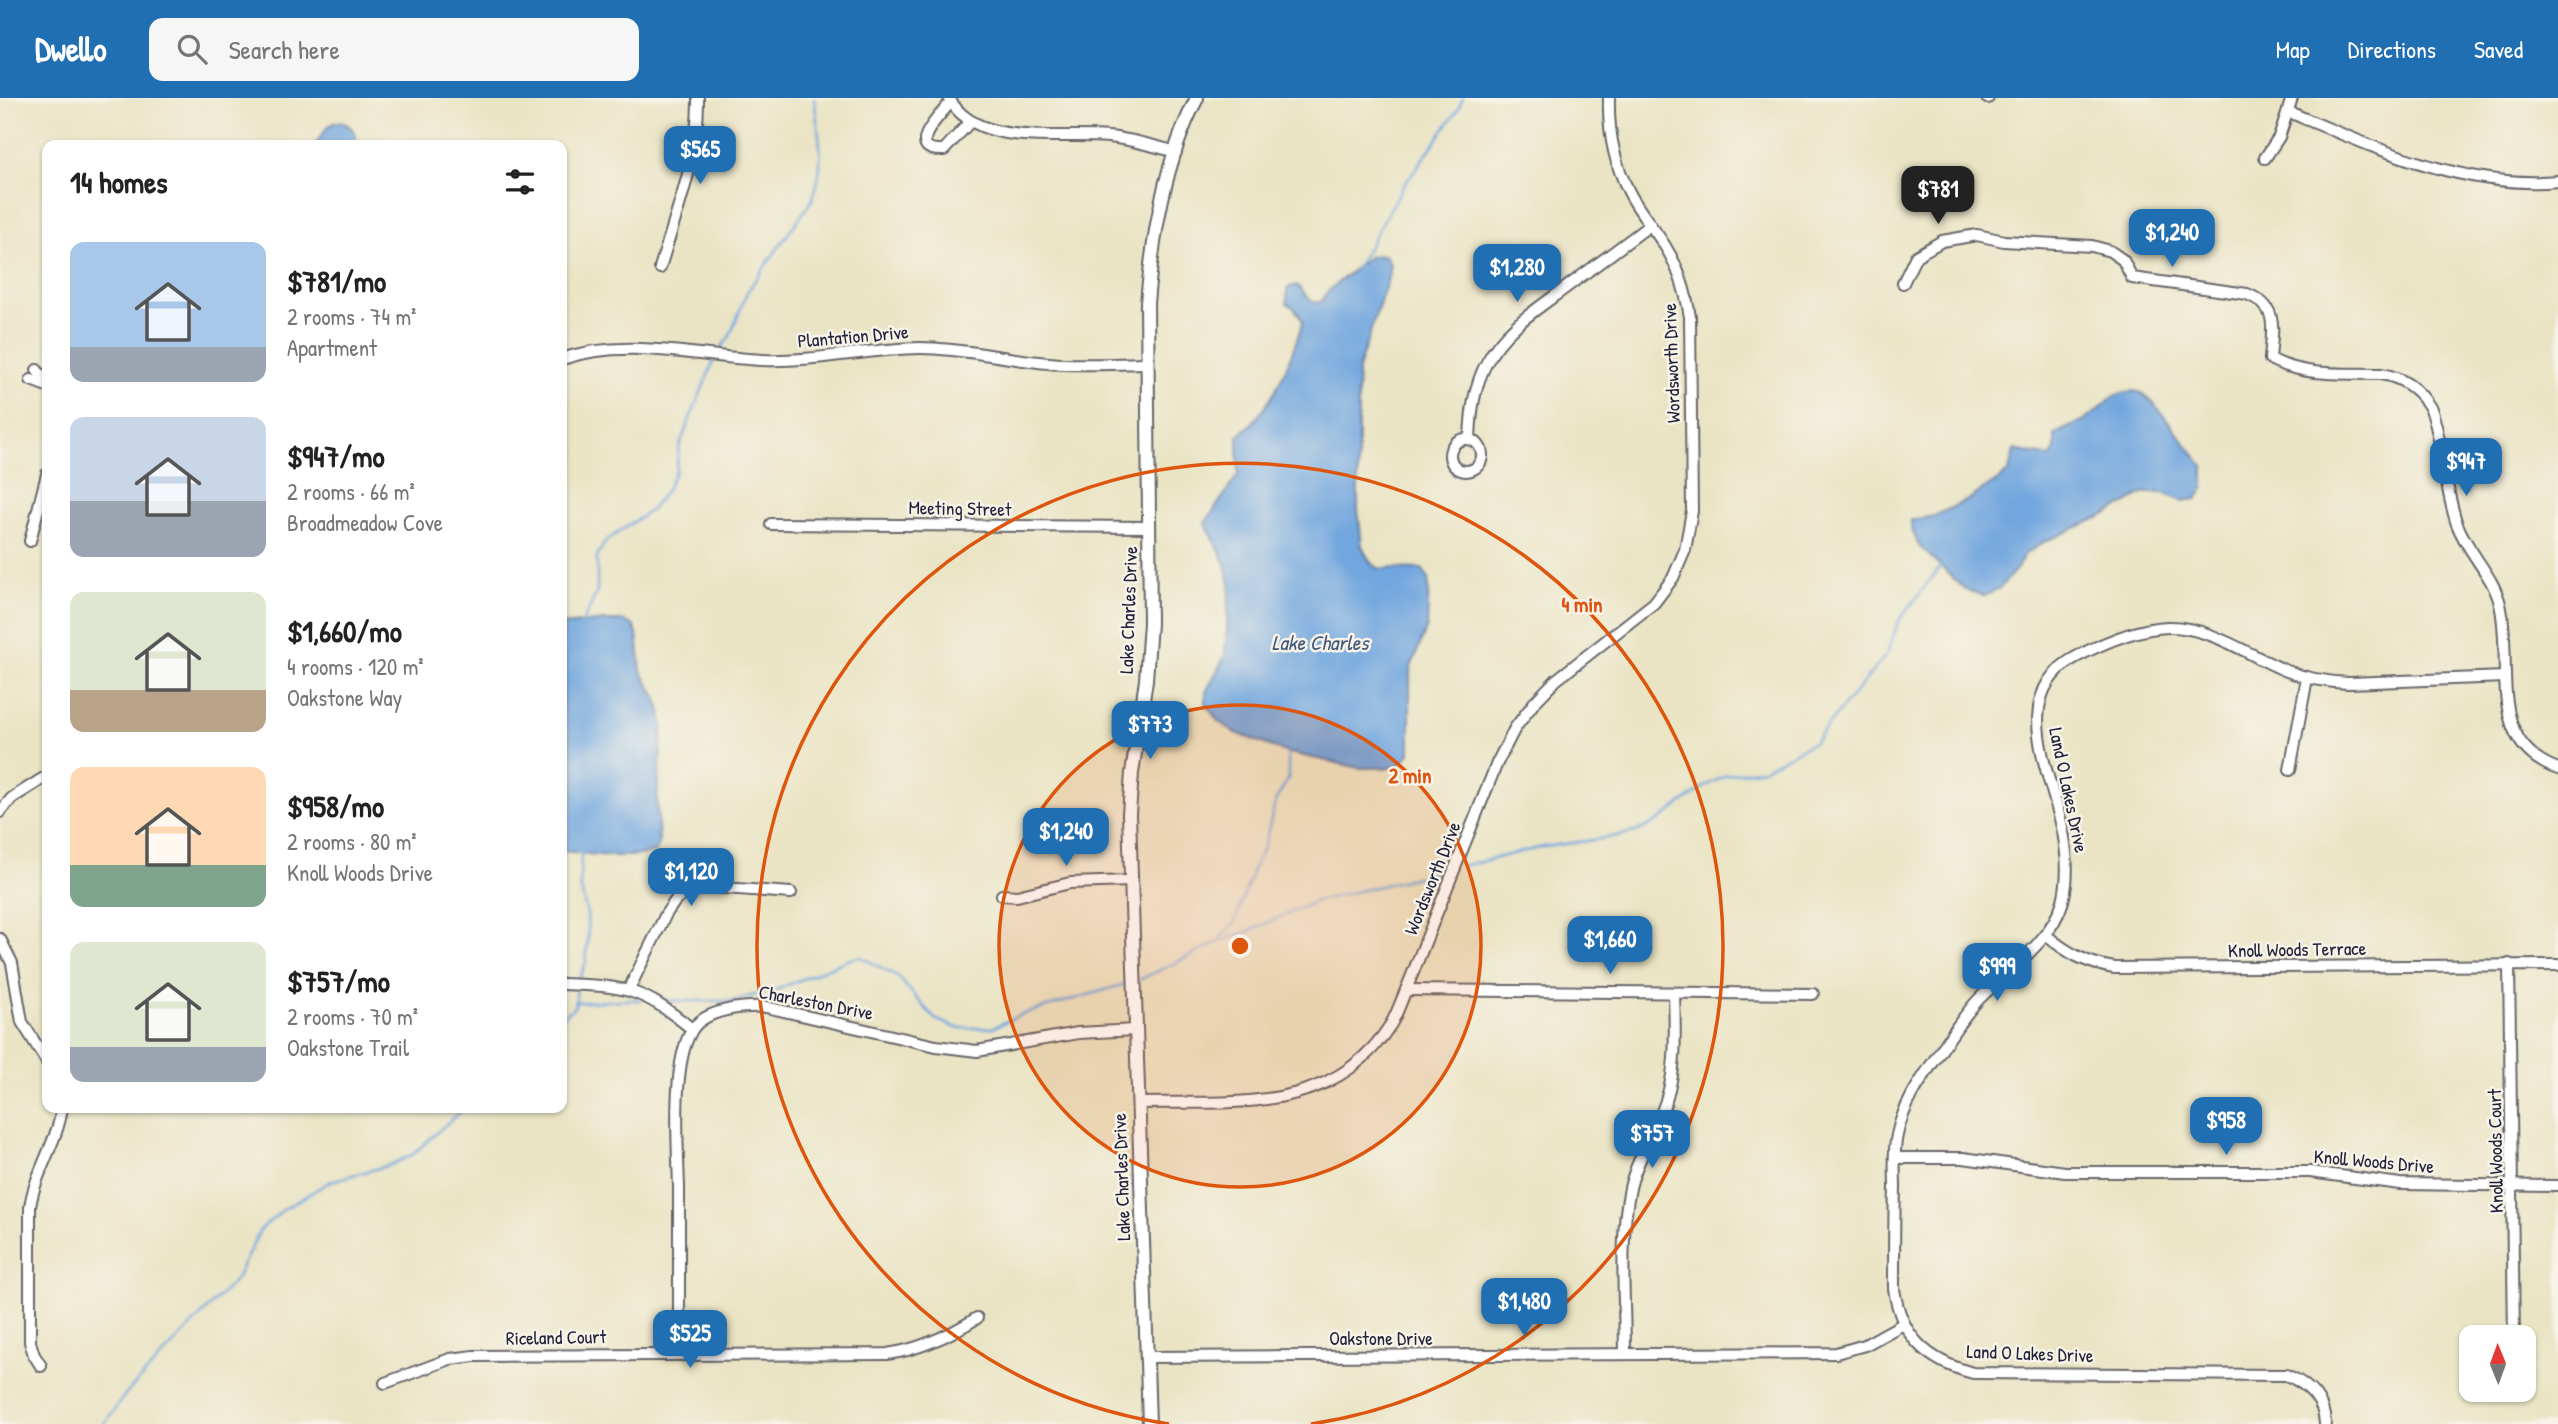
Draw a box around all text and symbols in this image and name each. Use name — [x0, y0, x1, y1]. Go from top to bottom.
search box — [149, 18, 639, 81]
text: Dwello — [35, 27, 107, 71]
icon: search — [173, 30, 211, 68]
text: Search here — [229, 32, 340, 67]
text: Map — [2276, 33, 2310, 65]
text: Directions — [2348, 33, 2436, 65]
text: Saved — [2474, 33, 2523, 65]
pin: $565 — [659, 126, 741, 186]
text: $565 — [680, 133, 720, 164]
text: 14 homes — [70, 162, 168, 202]
icon: filters — [501, 163, 539, 201]
pin: $781 — [1897, 166, 1979, 226]
text: $781 — [1917, 173, 1959, 204]
pin: $1,240 — [2115, 209, 2229, 269]
text: $1,240 — [2145, 216, 2199, 247]
pin: $1,280 — [1460, 244, 1574, 304]
text: $1,280 — [1489, 251, 1545, 282]
text: $781/mo — [287, 261, 386, 301]
icon: home — [126, 270, 210, 354]
text: 2 rooms · 74 m² — [287, 301, 416, 332]
street label: Wordsworth Drive — [1656, 302, 1686, 423]
street label: Plantation Drive — [796, 318, 910, 354]
text: Apartment — [287, 332, 377, 363]
text: $947/mo — [287, 436, 385, 476]
pin: $947 — [2425, 438, 2507, 498]
icon: home — [126, 445, 210, 529]
text: $947 — [2446, 445, 2486, 476]
text: 2 rooms · 66 m² — [287, 476, 415, 507]
street label: Meeting Street — [908, 494, 1012, 522]
text: Broadmeadow Cove — [287, 507, 443, 538]
street label: Lake Charles Drive — [1113, 545, 1143, 674]
text: 4 min — [1561, 590, 1603, 619]
text: $1,660/mo — [287, 611, 402, 651]
icon: home — [126, 620, 210, 704]
water label: Lake Charles — [1272, 628, 1370, 657]
text: 4 rooms · 120 m² — [287, 651, 424, 682]
text: Oakstone Way — [287, 682, 402, 713]
pin: $773 — [1109, 702, 1191, 761]
text: $773 — [1128, 708, 1172, 739]
street label: Land O Lakes Drive — [2043, 725, 2095, 855]
text: 2 min — [1388, 761, 1432, 790]
text: $958/mo — [287, 786, 384, 826]
icon: home — [126, 795, 210, 879]
pin: $1,240 — [1009, 808, 1123, 868]
text: $1,240 — [1039, 815, 1093, 846]
street label: Wordsworth Drive — [1398, 817, 1467, 938]
text: 2 rooms · 80 m² — [287, 826, 417, 857]
pin: $1,120 — [634, 848, 748, 908]
text: $1,120 — [664, 855, 718, 886]
text: Knoll Woods Drive — [287, 857, 433, 888]
pin: $1,660 — [1553, 916, 1667, 976]
text: $1,660 — [1583, 923, 1637, 954]
centre of rings — [1228, 934, 1252, 958]
street label: Knoll Woods Terrace — [2228, 935, 2367, 963]
pin: $999 — [1956, 944, 2038, 1003]
text: $999 — [1979, 950, 2015, 981]
text: $757/mo — [287, 961, 390, 1001]
icon: home — [126, 970, 210, 1054]
street label: Charleston Drive — [757, 978, 876, 1026]
text: 2 rooms · 70 m² — [287, 1001, 418, 1032]
text: Oakstone Trail — [287, 1032, 409, 1063]
street label: Knoll Woods Court — [2481, 1088, 2509, 1213]
pin: $958 — [2185, 1098, 2267, 1157]
text: $958 — [2206, 1104, 2246, 1135]
pin: $757 — [1611, 1110, 1693, 1170]
street label: Lake Charles Drive — [1106, 1112, 1136, 1241]
text: $757 — [1630, 1117, 1674, 1148]
street label: Knoll Woods Drive — [2313, 1143, 2436, 1179]
pin: $1,480 — [1467, 1278, 1581, 1338]
text: $1,480 — [1497, 1285, 1551, 1316]
pin: $525 — [649, 1310, 731, 1370]
text: $525 — [669, 1317, 711, 1348]
street label: Riceland Court — [506, 1323, 607, 1351]
street label: Oakstone Drive — [1329, 1325, 1433, 1351]
north arrow — [2459, 1325, 2536, 1402]
map controls — [2459, 1325, 2536, 1402]
street label: Land O Lakes Drive — [1966, 1338, 2094, 1368]

